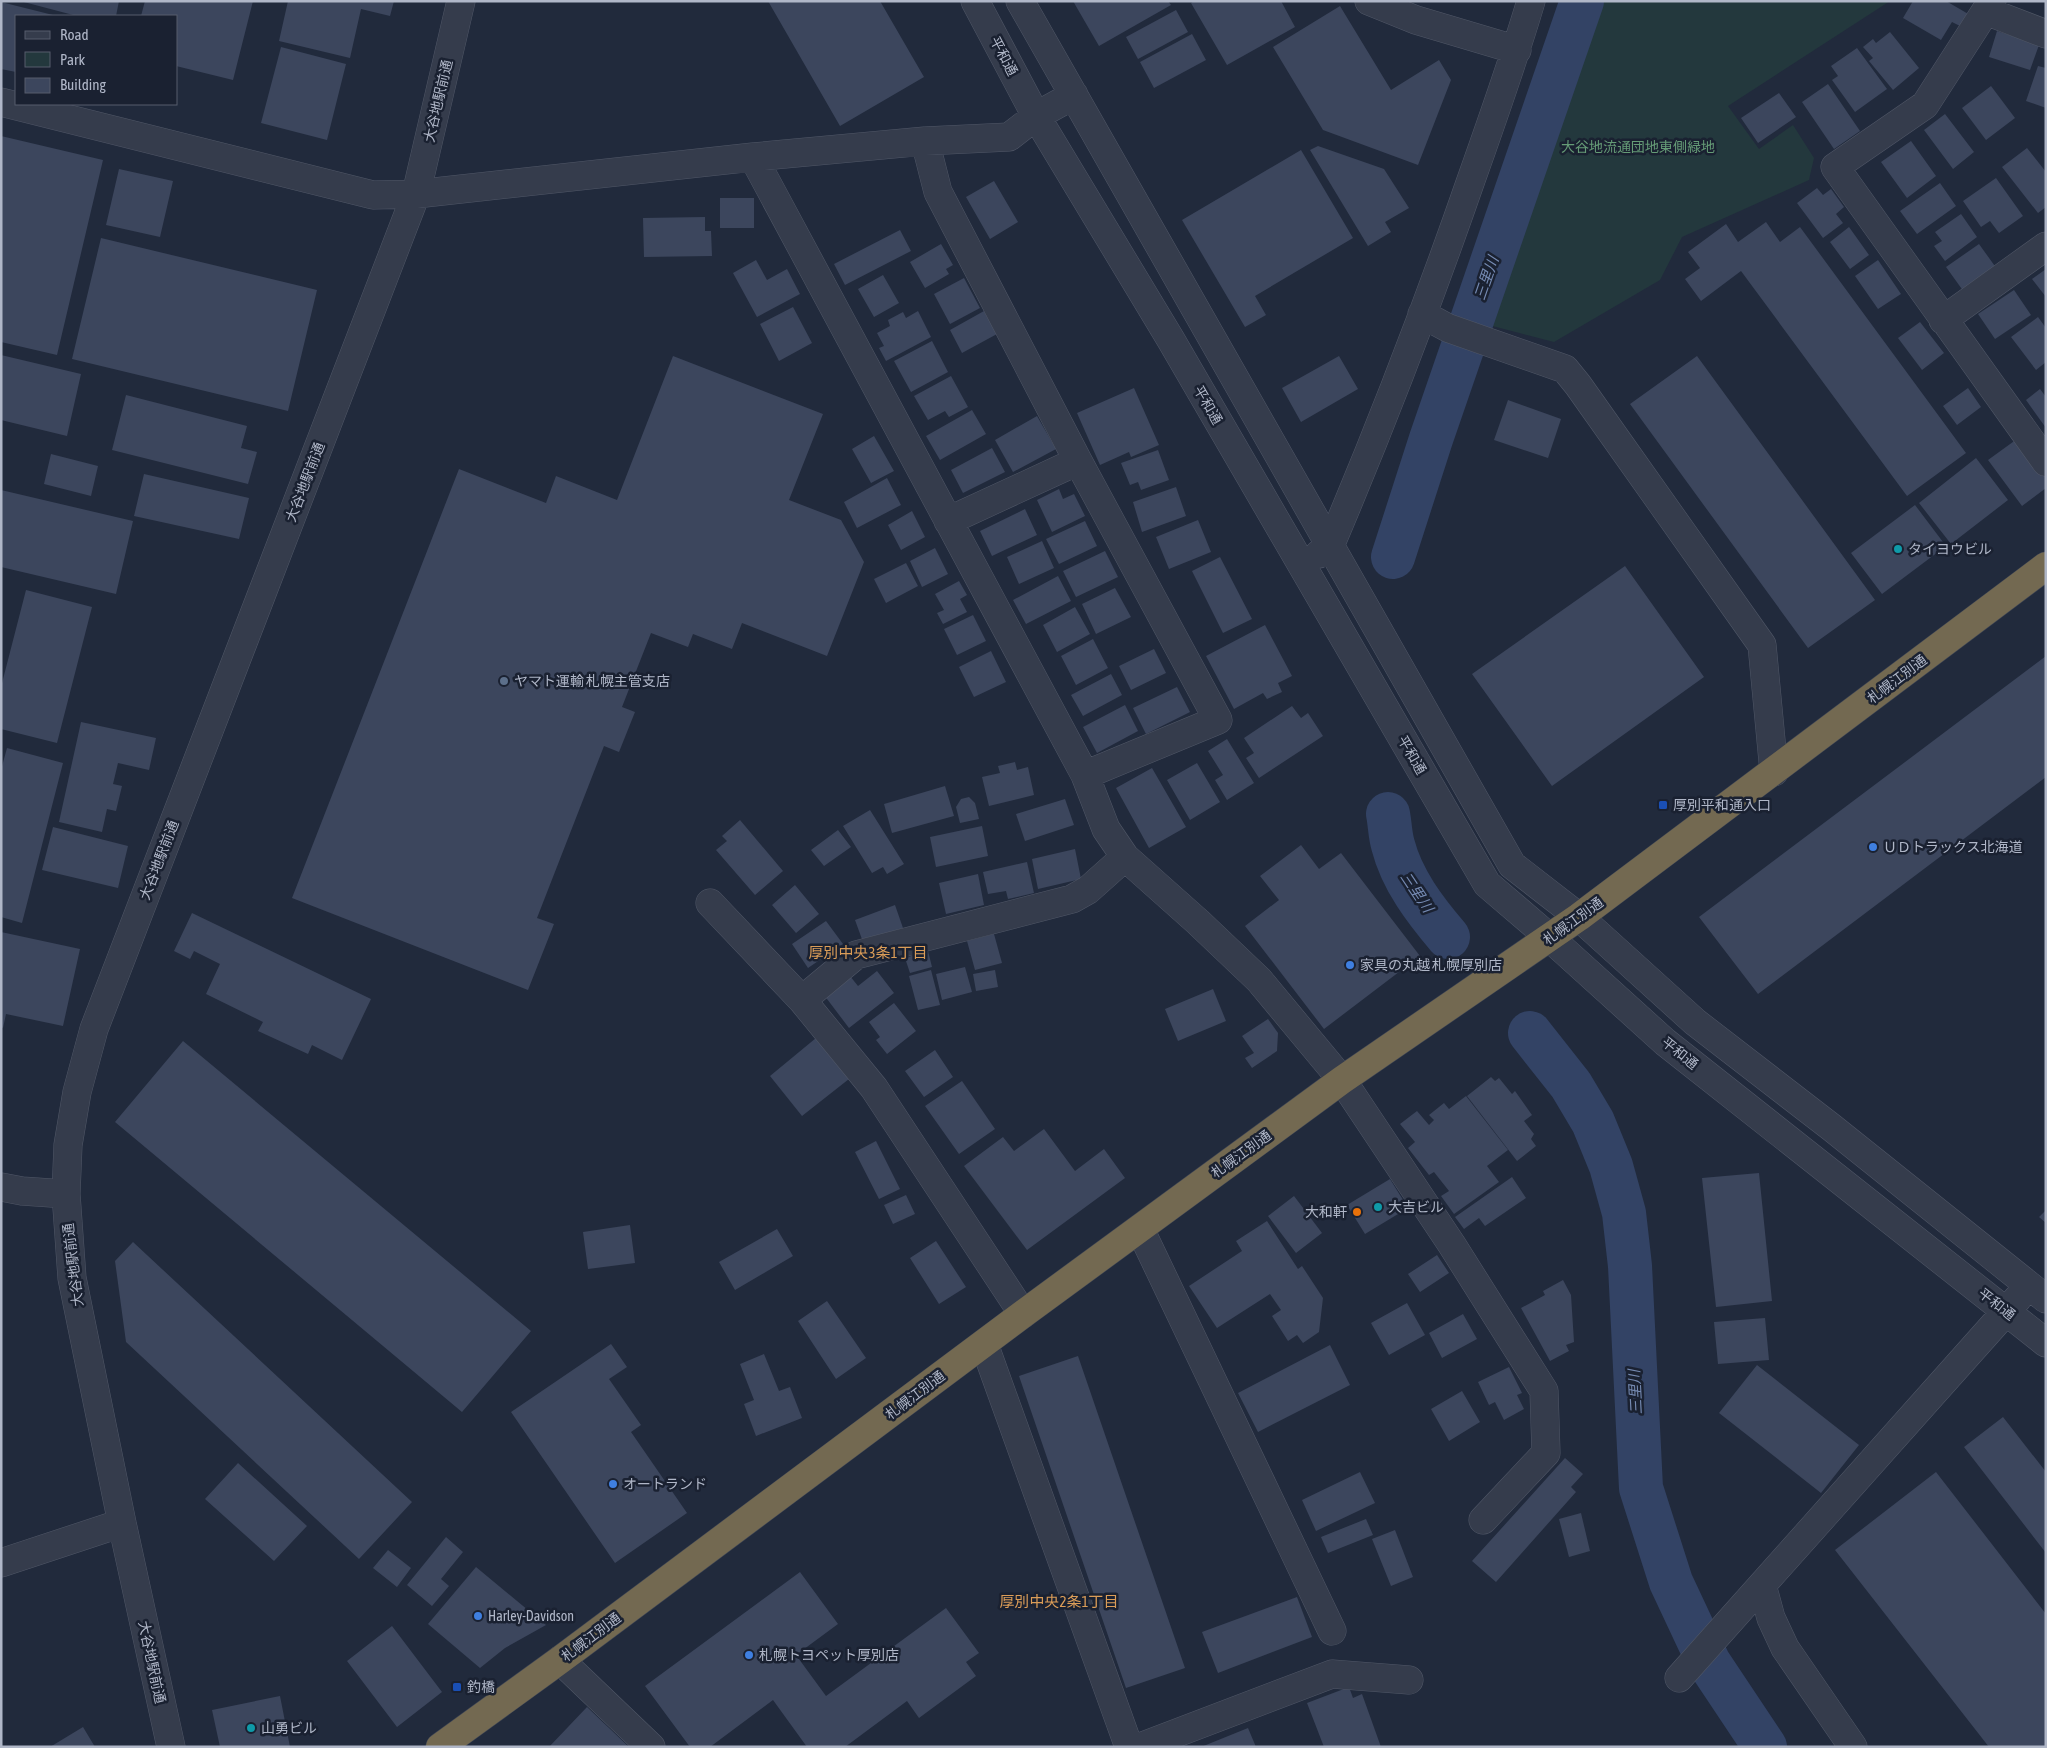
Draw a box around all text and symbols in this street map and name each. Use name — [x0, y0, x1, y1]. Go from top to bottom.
legend — [15, 15, 178, 105]
text: Road — [60, 26, 89, 43]
street label: 平和通 — [987, 34, 1021, 78]
text: Park — [60, 51, 85, 68]
street label: 大谷地駅前通 — [421, 58, 455, 144]
text: Building — [60, 76, 106, 93]
park label: 大谷地流通団地東側緑地 — [1561, 139, 1715, 155]
water label: 三里川 — [1471, 252, 1502, 302]
street label: 平和通 — [1191, 383, 1225, 427]
street label: 大谷地駅前通 — [282, 440, 328, 524]
place label: タイヨウビル — [1908, 541, 1992, 557]
marker: タイヨウビル — [1892, 543, 1904, 555]
street label: 札幌江別通 — [1864, 652, 1930, 706]
place label: ヤマト運輸 札幌主管支店 — [514, 673, 670, 689]
marker: ヤマト運輸 札幌主管支店 — [498, 675, 510, 687]
street label: 平和通 — [1395, 733, 1429, 777]
place label: 厚別平和通入口 — [1673, 797, 1771, 813]
marker: 厚別平和通入口 — [1657, 799, 1669, 811]
street label: 大谷地駅前通 — [136, 818, 182, 902]
place label: ＵＤトラックス北海道 — [1883, 839, 2023, 855]
marker: ＵＤトラックス北海道 — [1867, 841, 1879, 853]
water label: 三里川 — [1397, 869, 1438, 917]
street label: 札幌江別通 — [1540, 894, 1606, 948]
district label: 厚別中央3条1丁目 — [808, 944, 928, 961]
place label: 家具の丸越 札幌厚別店 — [1360, 957, 1502, 973]
marker: 家具の丸越 札幌厚別店 — [1344, 959, 1356, 971]
street label: 平和通 — [1659, 1034, 1701, 1072]
street label: 札幌江別通 — [1208, 1127, 1274, 1181]
place label: 大吉ビル — [1388, 1199, 1444, 1215]
marker: 大吉ビル — [1372, 1201, 1384, 1213]
place label: 大和軒 — [1305, 1204, 1347, 1220]
marker: 大和軒 — [1351, 1206, 1363, 1218]
street label: 大谷地駅前通 — [60, 1222, 86, 1308]
street label: 平和通 — [1976, 1285, 2018, 1323]
water label: 三里川 — [1625, 1367, 1645, 1415]
street label: 札幌江別通 — [882, 1368, 948, 1422]
place label: オートランド — [623, 1476, 707, 1492]
marker: オートランド — [607, 1478, 619, 1490]
district label: 厚別中央2条1丁目 — [999, 1593, 1119, 1610]
place label: Harley-Davidson — [488, 1608, 574, 1624]
marker: Harley-Davidson — [472, 1610, 484, 1622]
street label: 札幌江別通 — [558, 1610, 624, 1664]
street label: 大谷地駅前通 — [135, 1619, 169, 1705]
place label: 札幌トヨペット厚別店 — [759, 1647, 899, 1663]
marker: 札幌トヨペット厚別店 — [743, 1649, 755, 1661]
place label: 釣橋 — [467, 1679, 495, 1695]
marker: 釣橋 — [451, 1681, 463, 1693]
place label: 山勇ビル — [261, 1720, 317, 1736]
marker: 山勇ビル — [245, 1722, 257, 1734]

